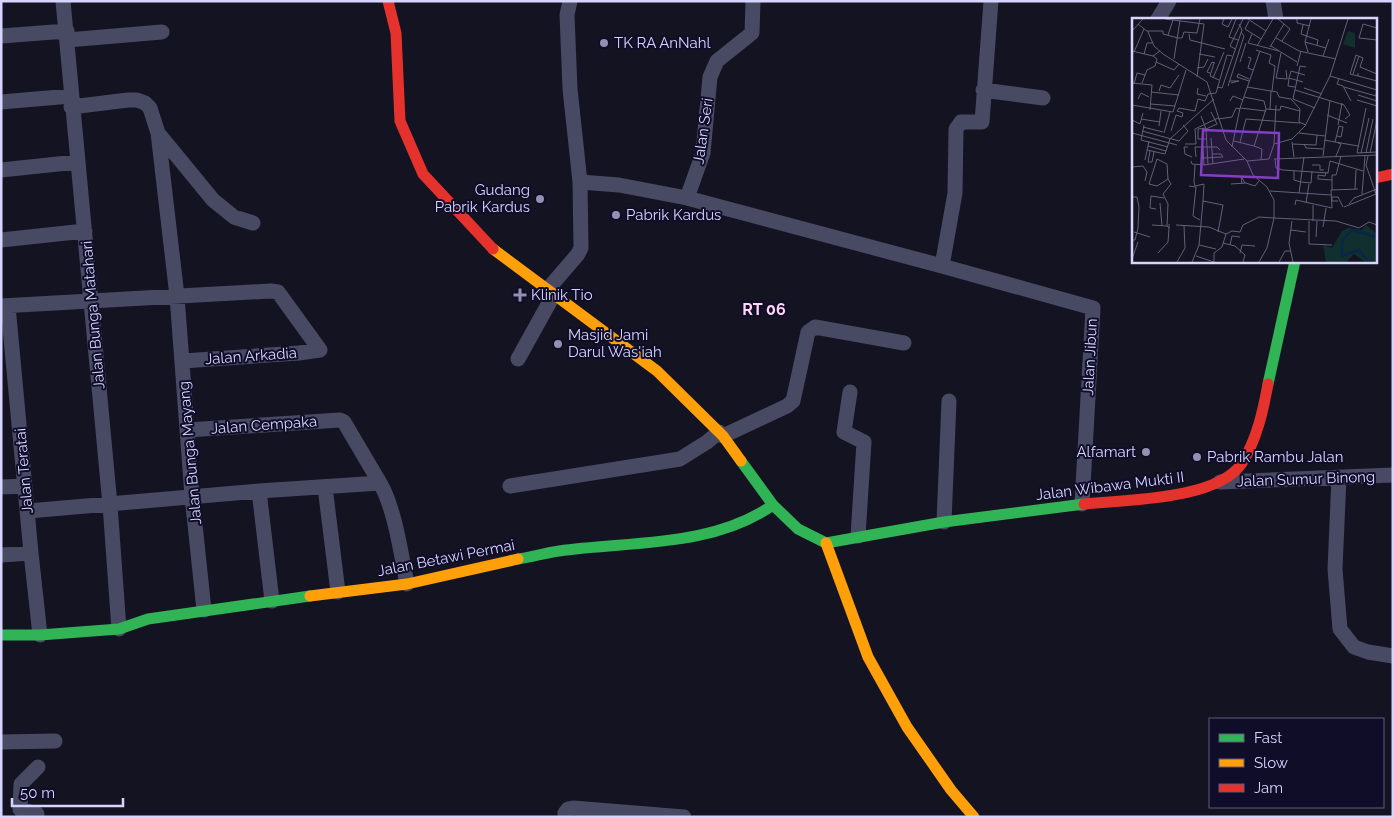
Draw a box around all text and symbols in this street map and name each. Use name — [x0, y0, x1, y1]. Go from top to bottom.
inset map — [1132, 18, 1376, 262]
place label: TK RA AnNahl — [614, 34, 712, 52]
marker: TK RA AnNahl — [598, 37, 610, 49]
street label: Jalan Seri — [689, 97, 717, 165]
place label: Gudang Pabrik Kardus — [435, 181, 530, 216]
marker: Gudang Pabrik Kardus — [534, 193, 546, 205]
place label: Pabrik Kardus — [626, 206, 721, 224]
marker: Pabrik Kardus — [610, 209, 622, 221]
street label: Jalan Bunga Matahari — [78, 240, 108, 390]
place label: Klinik Tio — [531, 286, 593, 304]
marker: Klinik Tio — [513, 288, 527, 302]
district label: RT 06 — [742, 300, 786, 319]
street label: Jalan Jibun — [1079, 318, 1101, 396]
place label: Masjid Jami Darul Was'iah — [568, 326, 662, 361]
marker: Masjid Jami Darul Was'iah — [552, 338, 564, 350]
street label: Jalan Arkadia — [205, 344, 297, 368]
street label: Jalan Bunga Mayang — [175, 380, 205, 526]
street label: Jalan Cempaka — [210, 412, 318, 438]
street label: Jalan Teratai — [11, 428, 37, 514]
place label: Alfamart — [1076, 443, 1136, 461]
marker: Alfamart — [1140, 446, 1152, 458]
place label: Pabrik Rambu Jalan — [1207, 448, 1343, 466]
marker: Pabrik Rambu Jalan — [1191, 451, 1203, 463]
street label: Jalan Wibawa Mukti II — [1035, 468, 1185, 504]
street label: Jalan Sumur Binong — [1236, 468, 1376, 490]
street label: Jalan Betawi Permai — [376, 536, 516, 580]
legend — [1209, 718, 1384, 808]
text: Fast — [1254, 729, 1282, 747]
text: Slow — [1254, 754, 1288, 772]
scale bar — [12, 776, 124, 808]
text: Jam — [1254, 779, 1283, 797]
text: 50 m — [20, 784, 55, 802]

